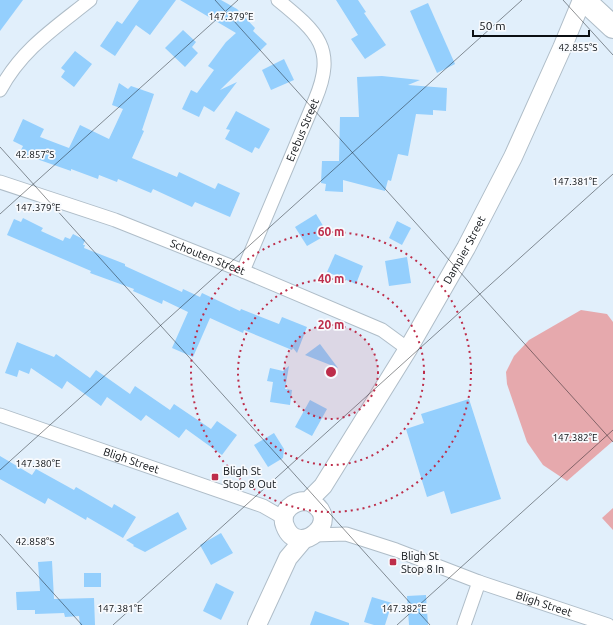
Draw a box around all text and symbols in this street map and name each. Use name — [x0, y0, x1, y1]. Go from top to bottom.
text: 147.379°E — [208, 11, 254, 22]
scale bar — [473, 12, 589, 38]
text: 50 m — [479, 19, 506, 32]
text: 42.855°S — [558, 42, 598, 53]
street label: Erebus Street — [284, 96, 321, 163]
text: 42.857°S — [15, 149, 55, 160]
text: 147.381°E — [552, 176, 598, 187]
text: 147.379°E — [15, 202, 61, 213]
street label: Dampier Street — [441, 213, 488, 286]
text: 60 m — [318, 225, 344, 238]
street label: Schouten Street — [168, 237, 248, 278]
text: 40 m — [318, 272, 344, 285]
text: 20 m — [318, 318, 344, 331]
centre of rings — [324, 365, 338, 379]
text: 147.382°E — [552, 432, 598, 443]
street label: Bligh Street — [102, 445, 162, 476]
text: 147.380°E — [15, 458, 61, 469]
place label: Bligh St Stop 8 Out — [223, 465, 277, 490]
marker: Bligh St Stop 8 Out — [210, 472, 220, 482]
text: 42.858°S — [15, 536, 55, 547]
place label: Bligh St Stop 8 In — [401, 550, 444, 575]
marker: Bligh St Stop 8 In — [388, 557, 398, 567]
street label: Bligh Street — [514, 589, 574, 619]
text: 147.381°E — [97, 603, 143, 614]
text: 147.382°E — [381, 603, 427, 614]

